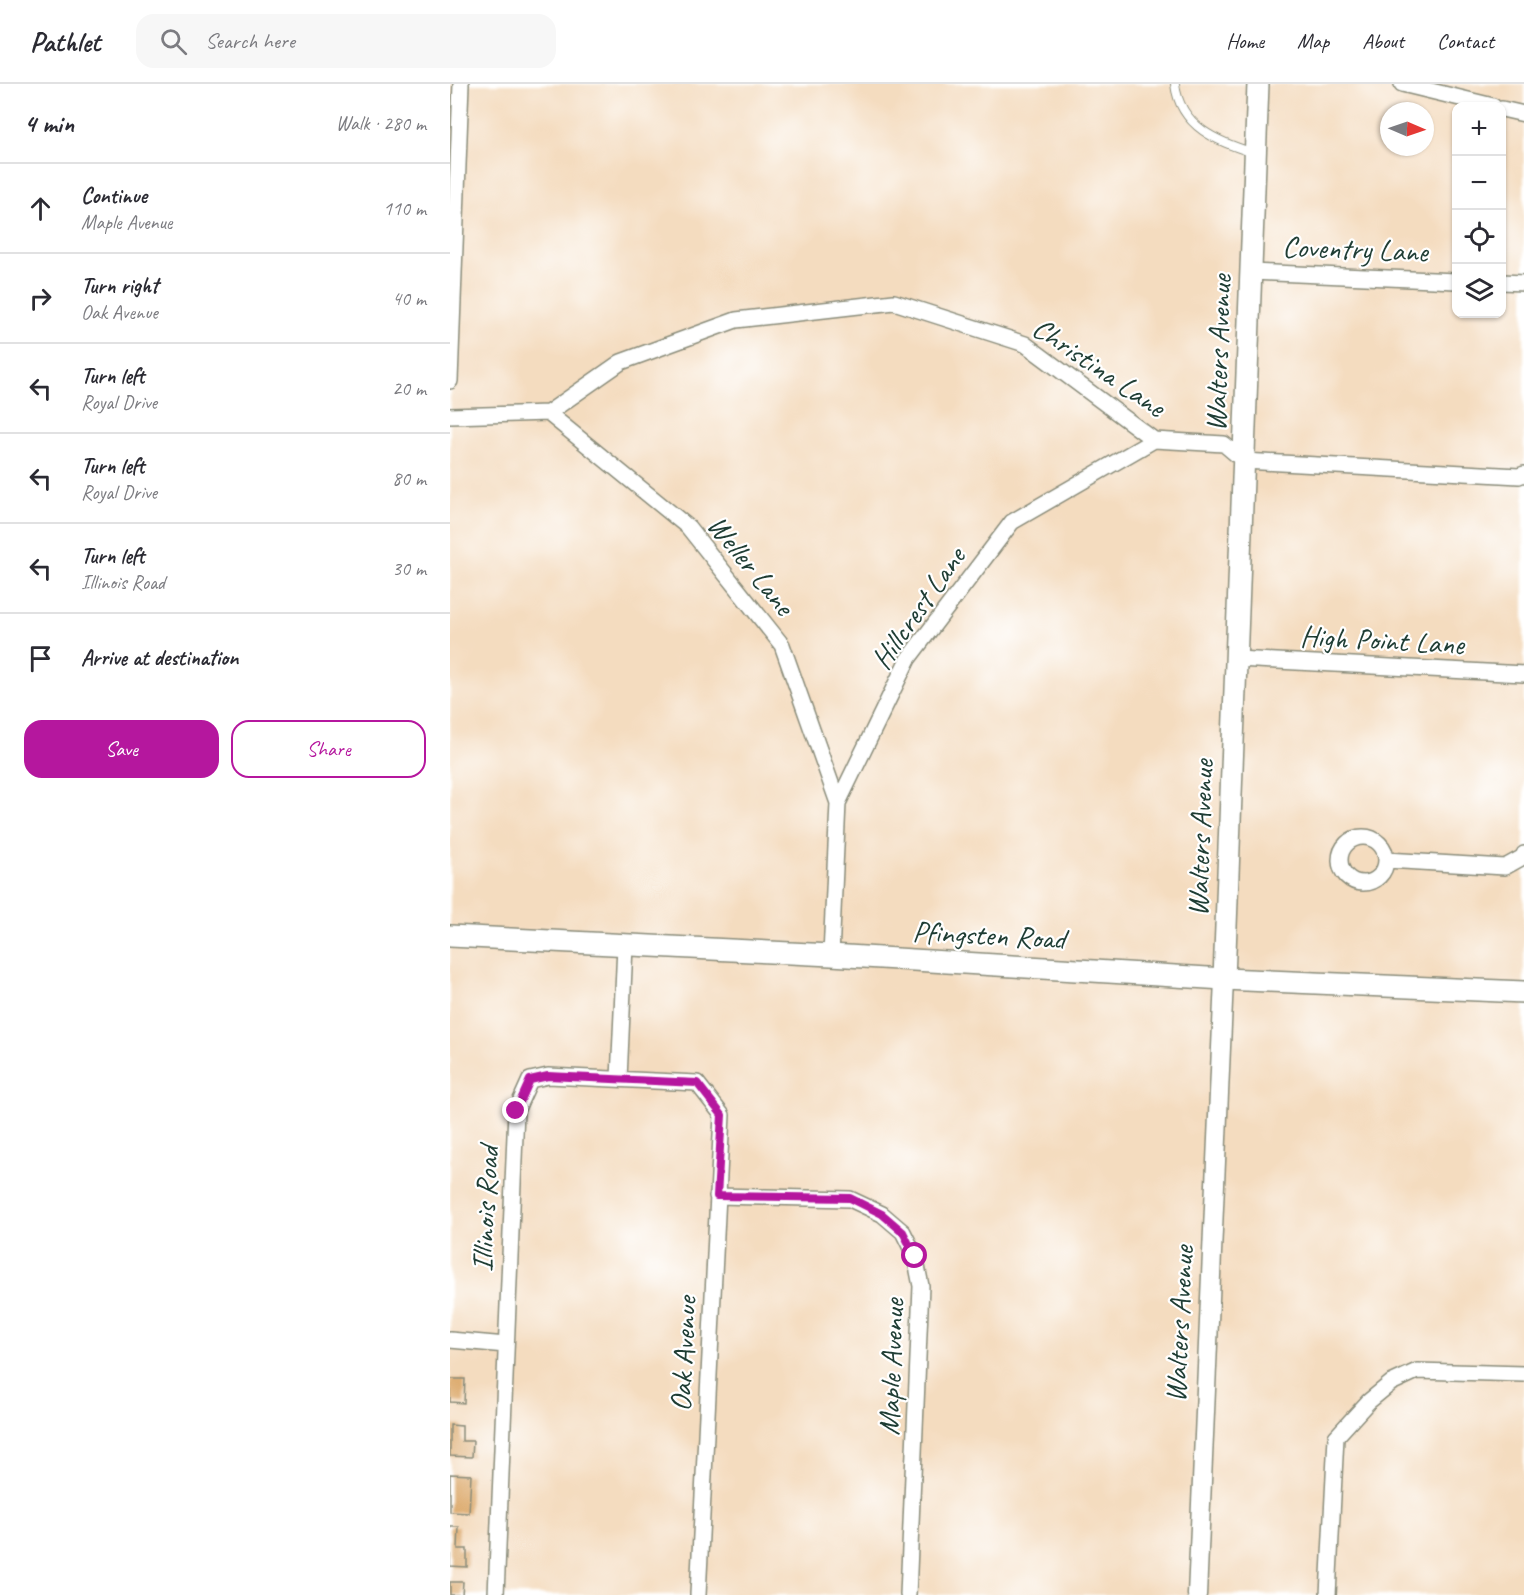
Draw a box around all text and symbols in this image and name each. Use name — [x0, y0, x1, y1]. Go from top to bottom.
search box — [136, 14, 556, 68]
text: Pathlet — [30, 24, 100, 59]
icon: search — [157, 25, 190, 58]
text: Search here — [205, 27, 295, 55]
text: Home — [1226, 28, 1264, 54]
text: Map — [1297, 28, 1329, 54]
text: About — [1362, 28, 1404, 54]
text: Contact — [1437, 28, 1494, 54]
north arrow — [1380, 102, 1434, 156]
map controls — [1452, 102, 1506, 318]
button: + — [1452, 102, 1506, 156]
text: 4 min — [24, 107, 74, 140]
text: Walk · 280 m — [336, 111, 426, 136]
button: − — [1452, 156, 1506, 210]
text: Continue — [81, 182, 147, 210]
icon: ahead — [24, 192, 57, 225]
text: 110 m — [383, 196, 426, 221]
text: Maple Avenue — [81, 210, 172, 235]
button: locate — [1452, 210, 1506, 264]
street label: Coventry Lane — [1282, 227, 1431, 271]
button: layers — [1452, 264, 1506, 318]
text: Turn right — [81, 272, 158, 300]
street label: Walters Avenue — [1196, 272, 1240, 432]
icon: right — [24, 282, 57, 315]
text: 40 m — [392, 286, 426, 311]
text: Oak Avenue — [81, 300, 158, 325]
street label: Christina Lane — [1025, 309, 1175, 427]
text: Turn left — [81, 362, 145, 390]
icon: left — [24, 372, 57, 405]
text: 20 m — [392, 376, 426, 401]
text: Royal Drive — [81, 390, 157, 415]
text: Turn left — [81, 452, 145, 480]
icon: left — [24, 462, 57, 495]
text: 80 m — [392, 466, 426, 491]
text: Royal Drive — [81, 480, 157, 505]
street label: Weller Lane — [699, 507, 804, 625]
street label: Hillcrest Lane — [862, 538, 975, 676]
text: Turn left — [81, 542, 145, 570]
icon: left — [24, 552, 57, 585]
text: 30 m — [392, 556, 426, 581]
text: Illinois Road — [81, 570, 165, 595]
street label: High Point Lane — [1299, 617, 1467, 663]
icon: arrive — [24, 642, 57, 675]
text: Arrive at destination — [81, 644, 238, 672]
button: Save — [24, 720, 219, 778]
button: Share — [231, 720, 426, 778]
street label: Walters Avenue — [1178, 757, 1222, 917]
street label: Pfingsten Road — [912, 912, 1071, 958]
route end — [502, 1097, 528, 1123]
street label: Illinois Road — [463, 1141, 507, 1273]
route start — [901, 1242, 927, 1268]
street label: Walters Avenue — [1156, 1242, 1202, 1403]
street label: Oak Avenue — [661, 1293, 705, 1413]
street label: Maple Avenue — [870, 1296, 912, 1436]

